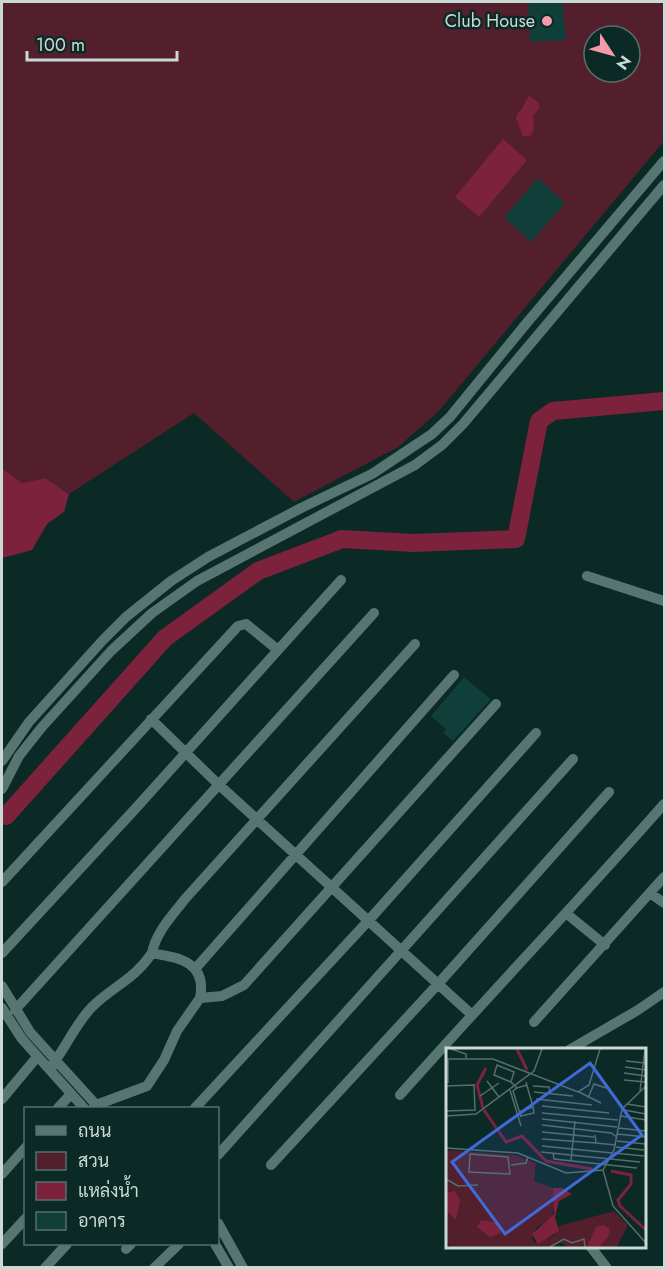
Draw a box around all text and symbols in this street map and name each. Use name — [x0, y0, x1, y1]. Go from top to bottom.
place label: Club House — [445, 8, 535, 34]
marker: Club House — [540, 14, 554, 28]
scale bar — [27, 24, 177, 62]
north arrow — [582, 24, 642, 84]
text: 100 m — [36, 32, 85, 58]
text: N — [611, 51, 637, 74]
inset map — [446, 1048, 645, 1248]
legend — [24, 1107, 219, 1245]
text: ถนน — [78, 1118, 111, 1144]
text: สวน — [78, 1148, 109, 1174]
text: แหล่งน้ำ — [78, 1175, 139, 1204]
text: อาคาร — [78, 1208, 126, 1234]

